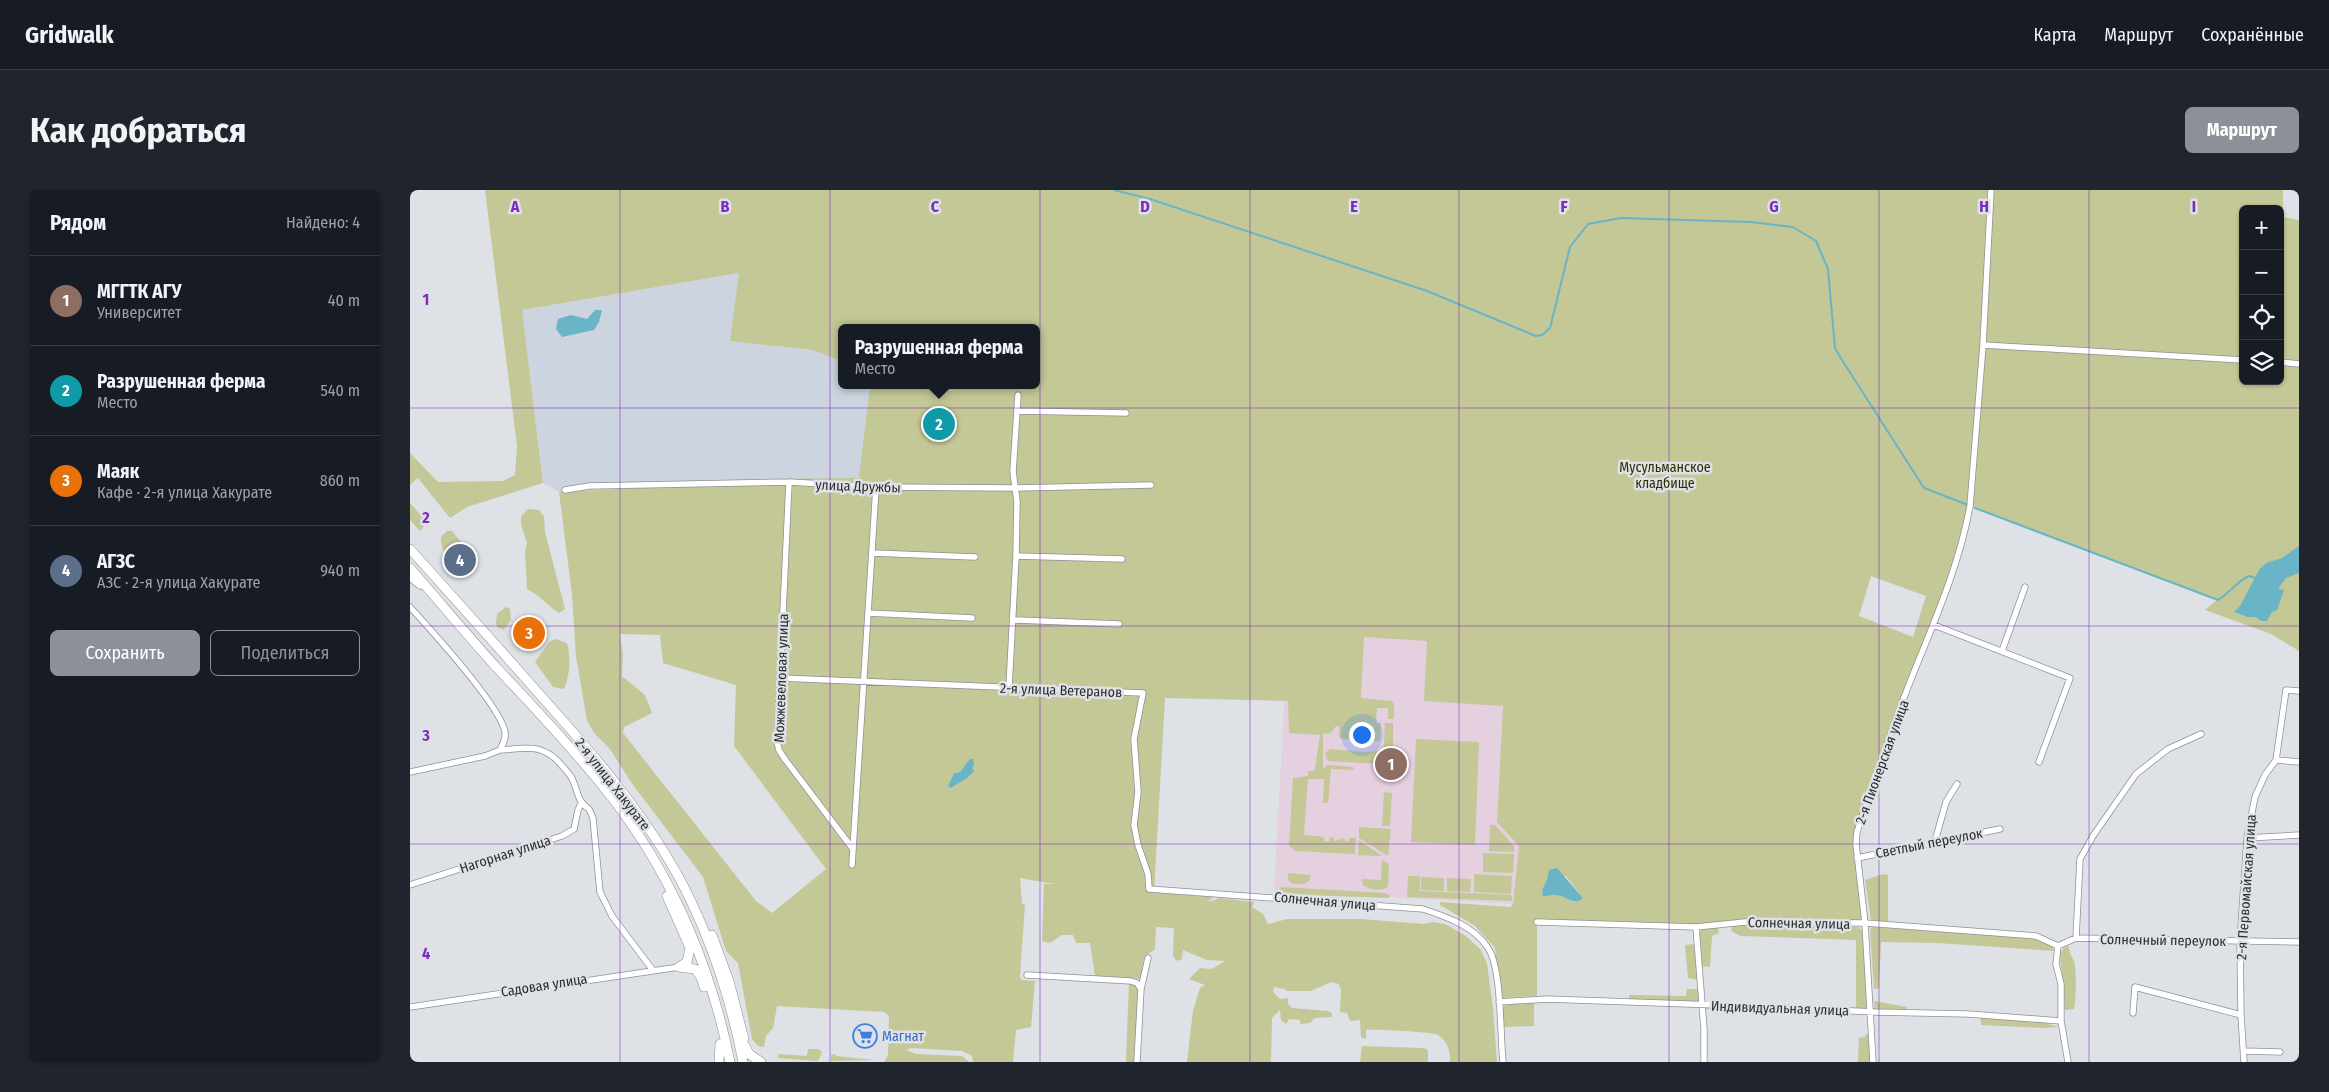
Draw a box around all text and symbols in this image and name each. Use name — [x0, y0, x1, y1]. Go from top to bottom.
text: Gridwalk — [25, 21, 114, 49]
text: Карта — [2033, 24, 2076, 46]
text: Маршрут — [2104, 24, 2173, 46]
text: Сохранённые — [2201, 24, 2304, 46]
button: Маршрут — [2185, 107, 2299, 153]
text: Как добраться — [30, 109, 247, 151]
text: A — [510, 197, 520, 216]
text: B — [721, 197, 730, 216]
text: C — [931, 197, 940, 216]
text: D — [1140, 197, 1150, 216]
text: E — [1350, 197, 1358, 216]
text: F — [1560, 197, 1568, 216]
text: G — [1769, 197, 1779, 216]
text: H — [1979, 197, 1989, 216]
text: I — [2192, 197, 2196, 216]
map controls — [2239, 205, 2284, 385]
button: + — [2239, 205, 2284, 250]
text: Рядом — [50, 210, 106, 236]
text: Найдено: 4 — [286, 213, 360, 232]
button: − — [2239, 250, 2284, 295]
text: МГГТК АГУ — [97, 280, 181, 303]
text: 1 — [423, 290, 429, 309]
text: 1 — [63, 291, 69, 310]
text: 40 m — [328, 291, 360, 310]
button: locate — [2239, 295, 2284, 340]
text: Университет — [97, 303, 181, 322]
popup — [838, 324, 1040, 389]
text: Разрушенная ферма — [855, 336, 1023, 359]
button: layers — [2239, 340, 2284, 385]
text: Место — [855, 359, 895, 378]
text: Разрушенная ферма — [97, 370, 265, 393]
text: 2 — [62, 381, 70, 400]
text: 540 m — [321, 381, 360, 400]
text: Место — [97, 393, 138, 412]
pin: 2 — [923, 405, 955, 443]
park label: Мусульманское кладбище — [1619, 459, 1711, 492]
text: Маяк — [97, 460, 139, 483]
text: 3 — [62, 471, 70, 490]
text: 860 m — [320, 471, 360, 490]
street label: улица Дружбы — [815, 477, 901, 496]
text: Кафе · 2-я улица Хакурате — [97, 483, 272, 502]
text: 2 — [421, 508, 430, 527]
pin: 4 — [444, 541, 476, 579]
text: АГЗС — [97, 550, 135, 573]
text: 4 — [62, 561, 70, 580]
text: 940 m — [320, 561, 360, 580]
text: АЗС · 2-я улица Хакурате — [97, 573, 260, 592]
street label: Можжевеловая улица — [771, 613, 792, 743]
pin: 3 — [513, 614, 545, 652]
button: Сохранить — [50, 630, 200, 676]
button: Поделиться — [210, 630, 360, 676]
street label: 2-я улица Ветеранов — [1000, 680, 1122, 701]
street label: 2-я Пионерская улица — [1852, 698, 1913, 827]
your location — [1349, 722, 1375, 748]
text: 3 — [421, 726, 430, 745]
street label: 2-я улица Хакурате — [571, 735, 654, 834]
pin: 1 — [1375, 745, 1407, 783]
street label: 2-я Первомайская улица — [2233, 814, 2260, 960]
street label: Светлый переулок — [1874, 825, 1984, 862]
street label: Нагорная улица — [457, 832, 553, 877]
street label: Солнечная улица — [1273, 889, 1377, 914]
street label: Солнечная улица — [1748, 914, 1850, 933]
street label: Солнечный переулок — [2100, 931, 2227, 950]
text: 4 — [422, 944, 430, 963]
street label: Садовая улица — [500, 970, 589, 1001]
street label: Индивидуальная улица — [1711, 998, 1850, 1019]
supermarket icon: Магнат — [852, 1023, 878, 1049]
place label: Магнат — [882, 1028, 924, 1045]

